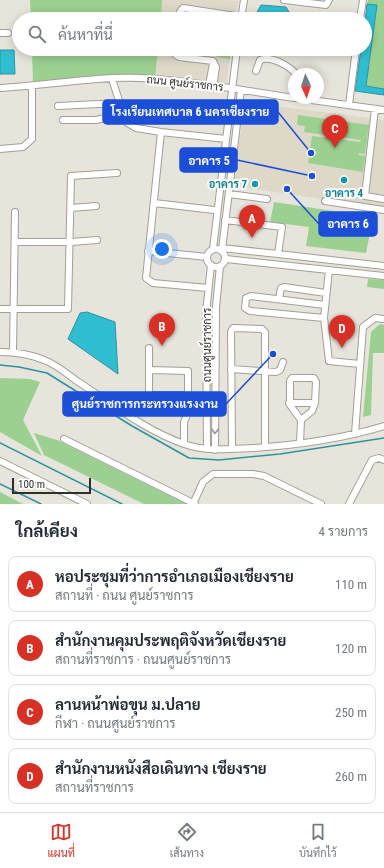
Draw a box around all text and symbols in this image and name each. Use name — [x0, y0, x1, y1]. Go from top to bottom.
search box — [12, 12, 372, 56]
icon: search — [26, 23, 48, 45]
text: ค้นหาที่นี่ — [58, 26, 113, 44]
north arrow — [288, 68, 324, 104]
street label: ถนน ศูนย์ราชการ — [146, 71, 224, 95]
callout: โรงเรียนเทศบาล 6 นครเชียงราย — [103, 100, 278, 124]
text: โรงเรียนเทศบาล 6 นครเชียงราย — [110, 104, 269, 119]
pin: C — [322, 115, 348, 148]
callout: อาคาร 5 — [180, 148, 237, 172]
text: อาคาร 5 — [188, 154, 230, 168]
marker: อาคาร 4 — [339, 175, 349, 185]
place label: อาคาร 7 — [209, 178, 247, 191]
marker: อาคาร 7 — [250, 179, 260, 189]
place label: อาคาร 4 — [325, 187, 364, 200]
pin: A — [239, 205, 265, 238]
callout: อาคาร 6 — [319, 212, 377, 236]
text: อาคาร 6 — [327, 217, 369, 231]
your location — [152, 239, 172, 259]
street label: ถนนศูนย์ราชการ — [199, 308, 215, 382]
pin: B — [149, 313, 175, 346]
pin: D — [329, 315, 355, 348]
callout: ศูนย์ราชการกระทรวงแรงงาน — [63, 392, 226, 416]
text: ศูนย์ราชการกระทรวงแรงงาน — [72, 396, 218, 412]
one-way arrow — [211, 428, 219, 434]
scale bar — [12, 476, 91, 495]
text: 100 m — [18, 478, 45, 491]
text: ใกล้เคียง — [16, 521, 78, 541]
text: 4 รายการ — [318, 524, 368, 539]
text: หอประชุมที่ว่าการอำเภอเมืองเชียงราย — [55, 568, 294, 586]
text: A — [26, 577, 34, 592]
text: 110 m — [335, 577, 367, 592]
text: สถานที่ · ถนน ศูนย์ราชการ — [55, 588, 194, 603]
text: สำนักงานคุมประพฤติจังหวัดเชียงราย — [55, 632, 286, 650]
text: B — [26, 641, 34, 656]
text: 120 m — [335, 641, 367, 656]
text: สถานที่ราชการ · ถนนศูนย์ราชการ — [55, 652, 231, 667]
text: ลานหน้าพ่อขุน ม.ปลาย — [55, 696, 201, 714]
text: C — [26, 705, 34, 720]
text: 250 m — [335, 705, 367, 720]
text: กีฬา · ถนนศูนย์ราชการ — [55, 716, 176, 731]
text: สำนักงานหนังสือเดินทาง เชียงราย — [55, 760, 267, 778]
text: D — [26, 769, 34, 784]
text: 260 m — [335, 769, 367, 784]
text: สถานที่ราชการ — [55, 780, 134, 795]
tab: แผนที่ — [47, 821, 75, 860]
tab: เส้นทาง — [170, 821, 204, 860]
tab: บันทึกไว้ — [299, 821, 337, 860]

